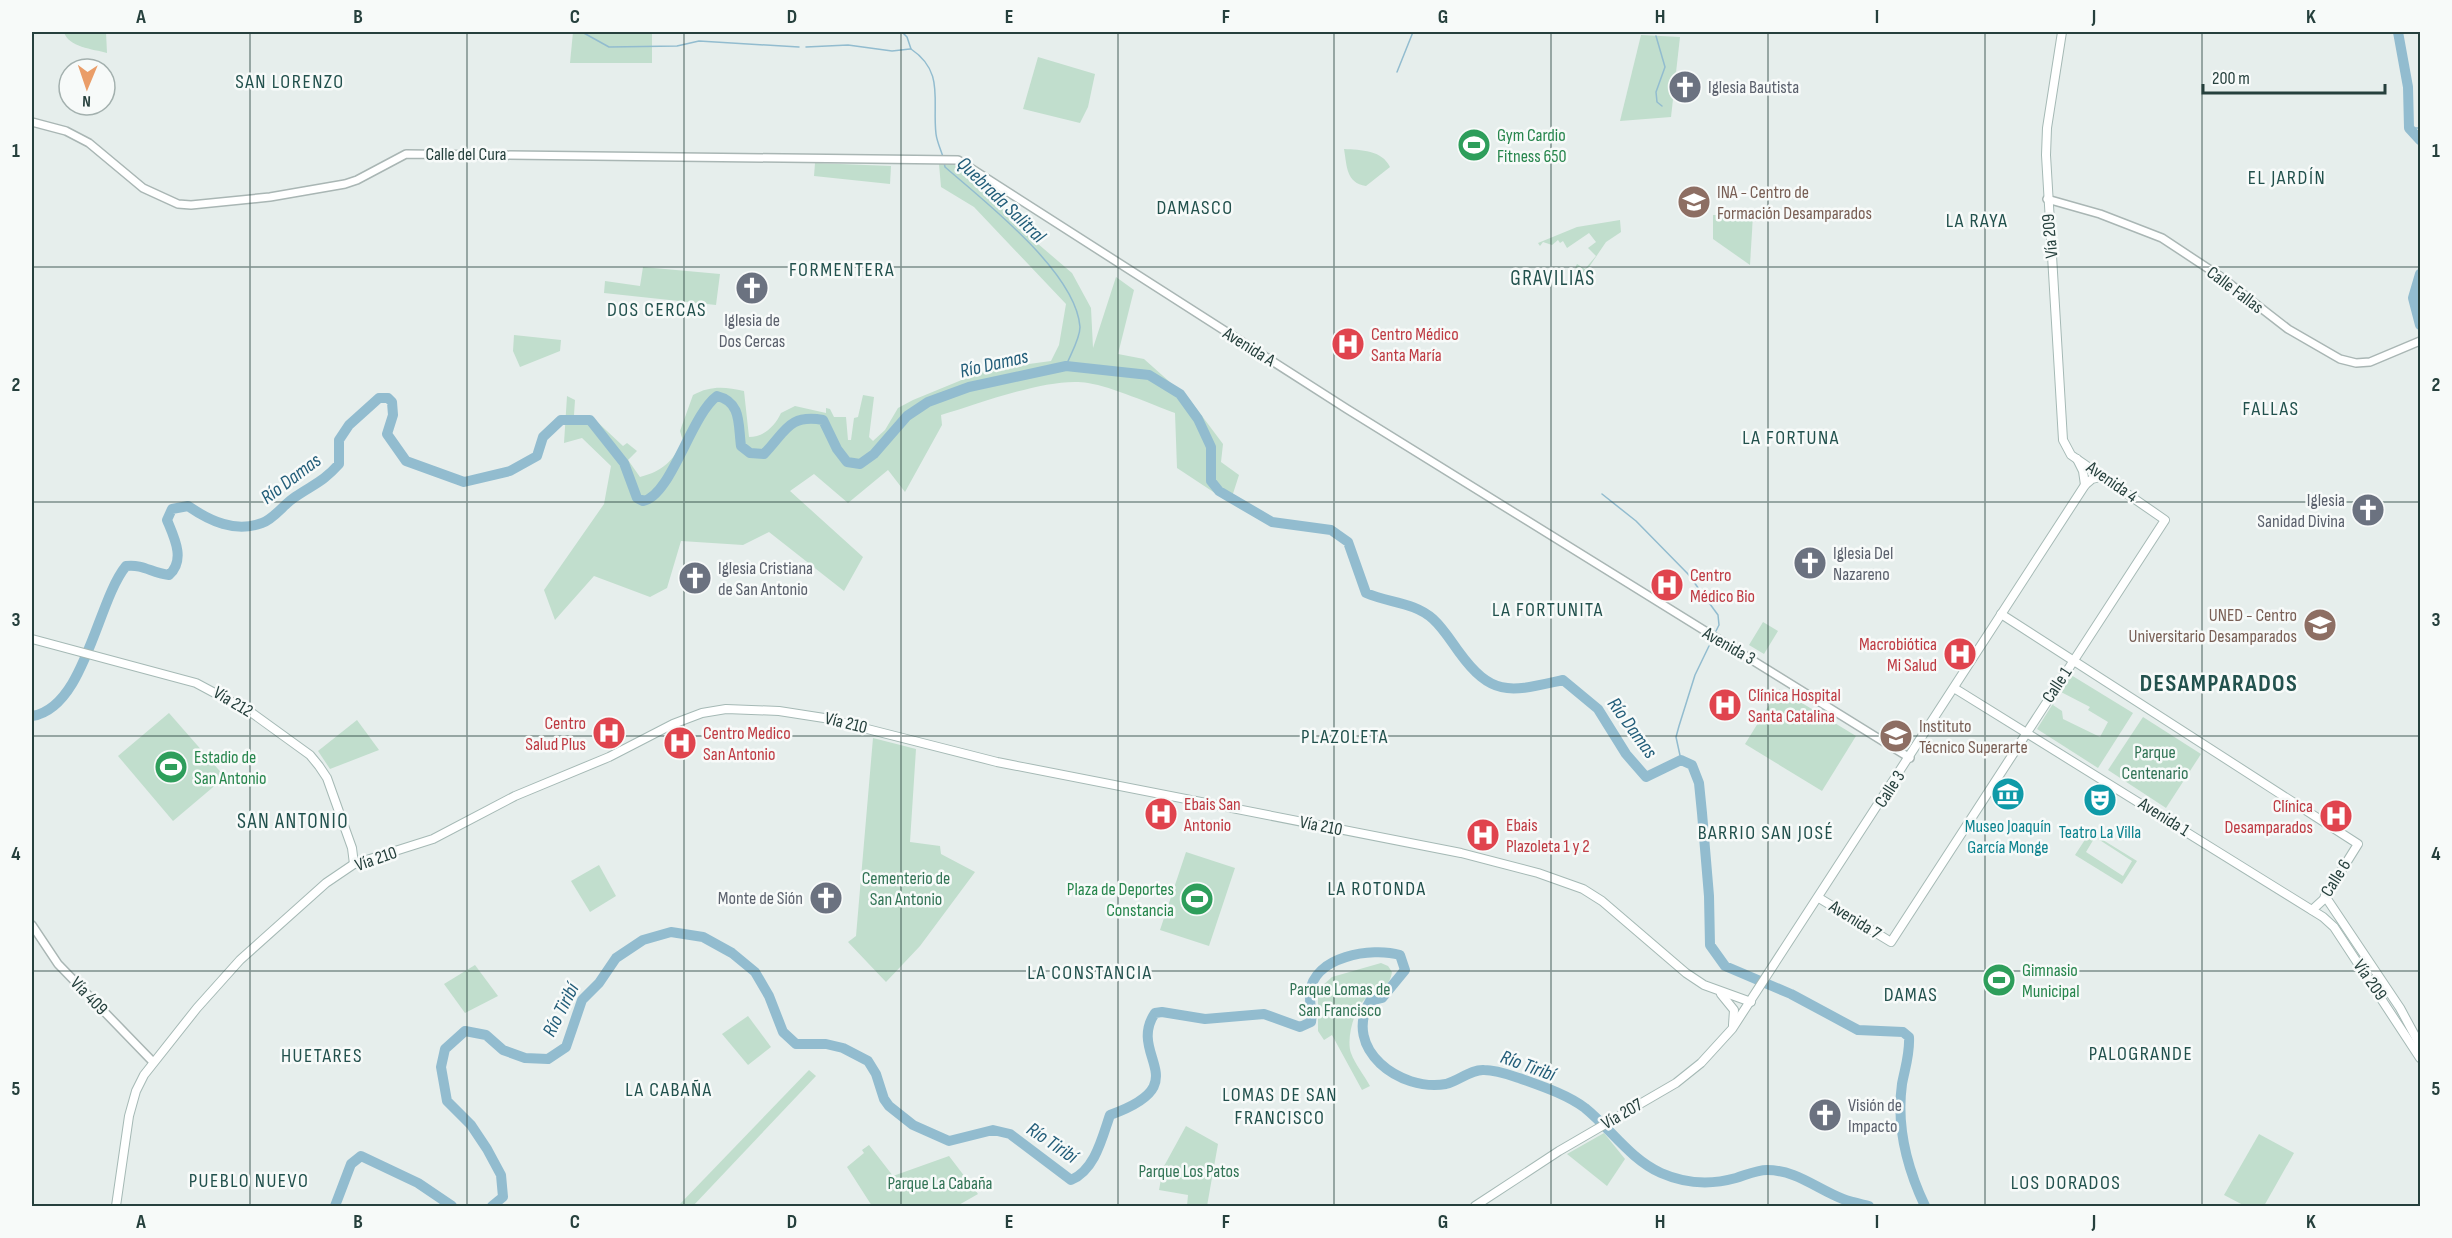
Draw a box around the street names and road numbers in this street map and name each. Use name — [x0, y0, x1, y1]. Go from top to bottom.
street label: Calle del Cura — [425, 144, 507, 165]
street label: Vía 209 — [2038, 213, 2062, 259]
street label: Calle Fallas — [2202, 262, 2268, 318]
street label: Avenida A — [1218, 322, 1279, 371]
street label: Avenida 4 — [2082, 456, 2142, 507]
street label: Avenida 3 — [1698, 622, 1759, 669]
street label: Calle 1 — [2038, 663, 2077, 707]
street label: Vía 212 — [209, 682, 257, 722]
street label: Vía 210 — [823, 708, 869, 738]
street label: Calle 3 — [1870, 767, 1910, 811]
street label: Avenida 1 — [2134, 793, 2194, 841]
street label: Vía 210 — [1298, 812, 1344, 840]
street label: Vía 210 — [352, 842, 400, 876]
street label: Calle 6 — [2316, 855, 2356, 901]
street label: Avenida 7 — [1824, 895, 1885, 944]
street label: Vía 209 — [2349, 956, 2391, 1004]
street label: Vía 409 — [66, 973, 112, 1019]
street label: Vía 207 — [1598, 1094, 1647, 1134]

